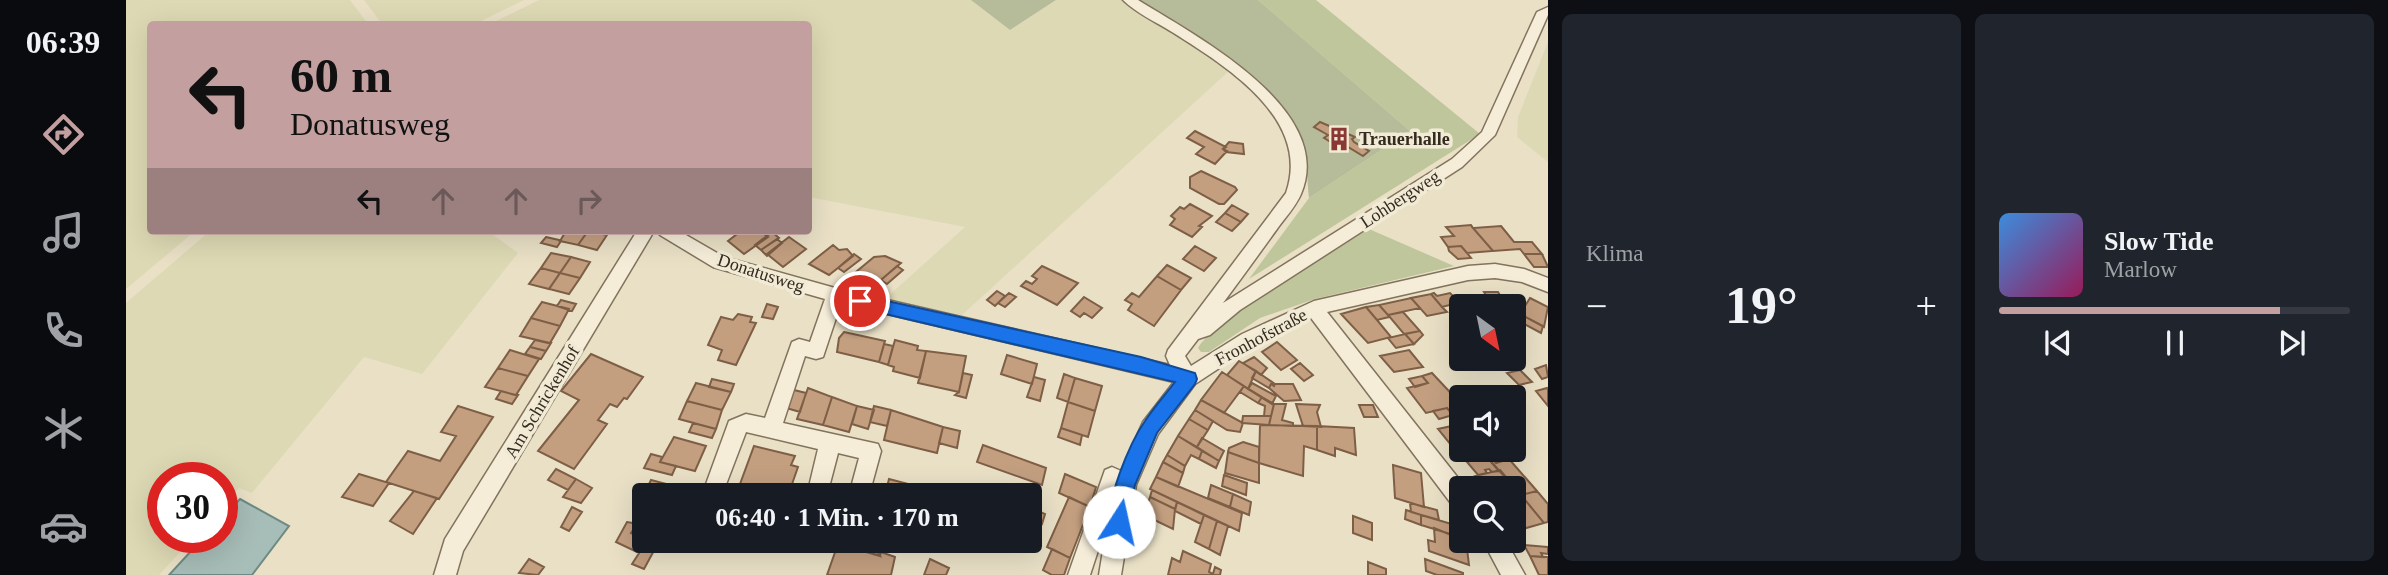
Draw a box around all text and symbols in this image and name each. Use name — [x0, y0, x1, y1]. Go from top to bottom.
text: 06:39 — [26, 24, 100, 60]
text: 60 m — [290, 48, 392, 103]
icon: left — [175, 49, 266, 140]
text: Donatusweg — [290, 106, 450, 142]
icon: directions — [39, 110, 88, 159]
building icon: Trauerhalle — [1325, 125, 1353, 153]
place label: Trauerhalle — [1359, 129, 1450, 149]
street label: Lohbergweg — [1357, 166, 1443, 232]
icon: left — [351, 182, 389, 220]
icon: ahead — [424, 182, 462, 220]
icon: ahead — [497, 182, 535, 220]
icon: right — [570, 182, 608, 220]
icon: music — [39, 208, 88, 257]
text: Slow Tide — [2104, 227, 2214, 256]
text: Klima — [1586, 241, 1644, 266]
street label: Donatusweg — [715, 250, 807, 296]
text: Marlow — [2104, 257, 2177, 282]
pin — [830, 271, 890, 331]
text: 19° — [1725, 277, 1798, 334]
icon: arrive — [841, 282, 879, 320]
text: − — [1586, 285, 1607, 327]
text: + — [1916, 285, 1937, 327]
north arrow — [1449, 294, 1526, 371]
map controls — [1449, 294, 1526, 553]
street label: Fronhofstraße — [1212, 304, 1310, 370]
icon: phone — [39, 306, 88, 355]
icon: previous — [2039, 324, 2077, 362]
icon: pause — [2156, 324, 2194, 362]
icon: next — [2273, 324, 2311, 362]
street label: Am Schrickenhof — [501, 342, 583, 462]
button: sound — [1449, 385, 1526, 462]
icon: climate — [39, 404, 88, 453]
speed limit sign: 30 — [147, 462, 238, 553]
button: search — [1449, 476, 1526, 553]
position arrow — [1082, 485, 1156, 559]
icon: car — [39, 502, 88, 551]
text: 06:40 · 1 Min. · 170 m — [715, 503, 959, 532]

